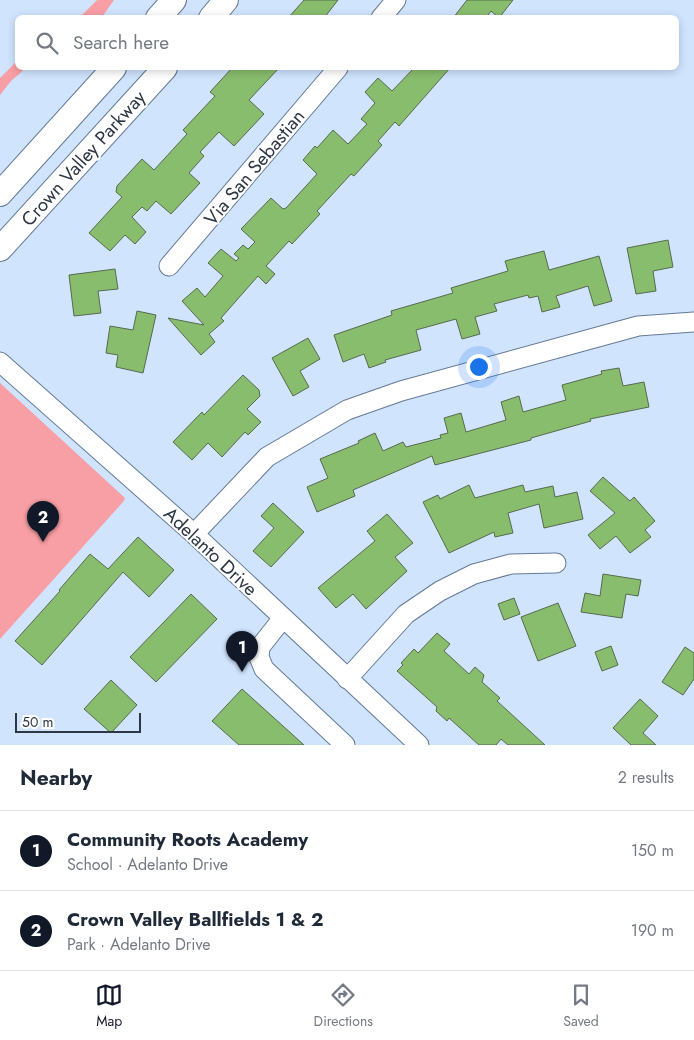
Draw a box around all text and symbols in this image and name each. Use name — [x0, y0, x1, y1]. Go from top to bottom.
search box — [15, 15, 679, 70]
icon: search — [33, 29, 61, 57]
text: Search here — [73, 29, 169, 56]
street label: Crown Valley Parkway — [15, 84, 152, 232]
street label: Via San Sebastian — [198, 103, 311, 231]
your location — [466, 354, 492, 380]
pin: 2 — [27, 501, 59, 542]
street label: Adelanto Drive — [158, 501, 264, 602]
pin: 1 — [226, 631, 258, 672]
scale bar — [15, 710, 141, 733]
text: 50 m — [22, 712, 53, 732]
text: Nearby — [20, 763, 92, 793]
text: 2 results — [618, 766, 674, 789]
text: Community Roots Academy — [67, 826, 308, 853]
text: 1 — [32, 839, 40, 862]
text: 150 m — [631, 839, 674, 862]
text: School · Adelanto Drive — [67, 853, 228, 876]
text: Crown Valley Ballfields 1 & 2 — [67, 906, 323, 933]
text: 2 — [31, 919, 41, 942]
text: 190 m — [631, 919, 674, 942]
text: Park · Adelanto Drive — [67, 933, 211, 956]
tab: Map — [95, 981, 123, 1031]
tab: Directions — [314, 981, 373, 1031]
tab: Saved — [563, 981, 599, 1031]

